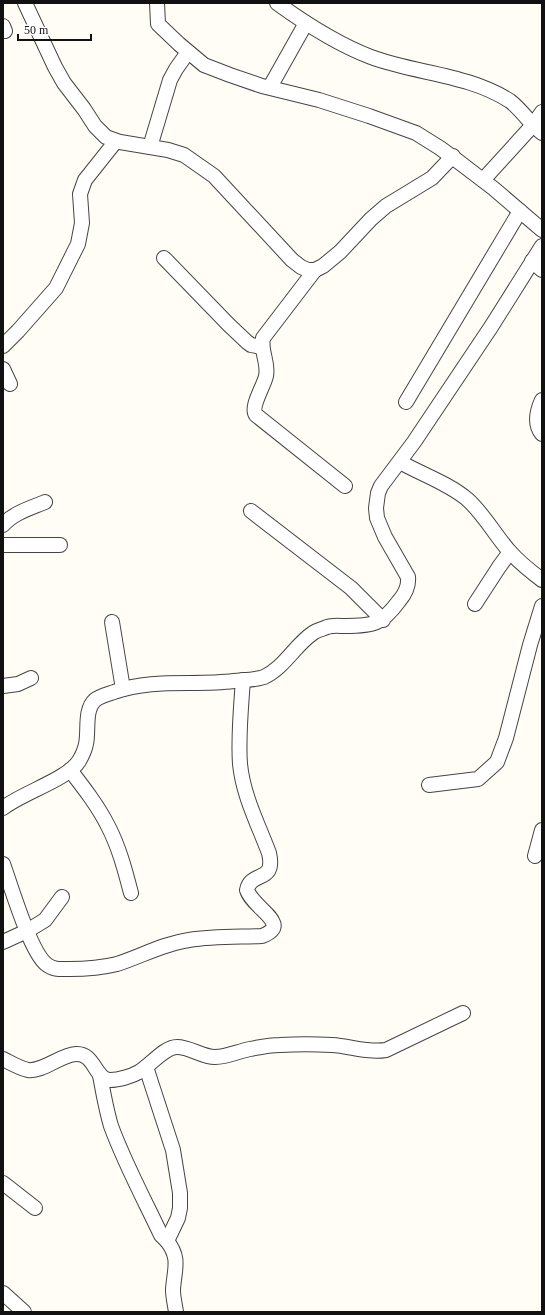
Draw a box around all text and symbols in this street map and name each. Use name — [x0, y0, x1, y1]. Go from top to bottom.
scale bar — [18, 16, 91, 42]
text: 50 m — [24, 23, 49, 37]

